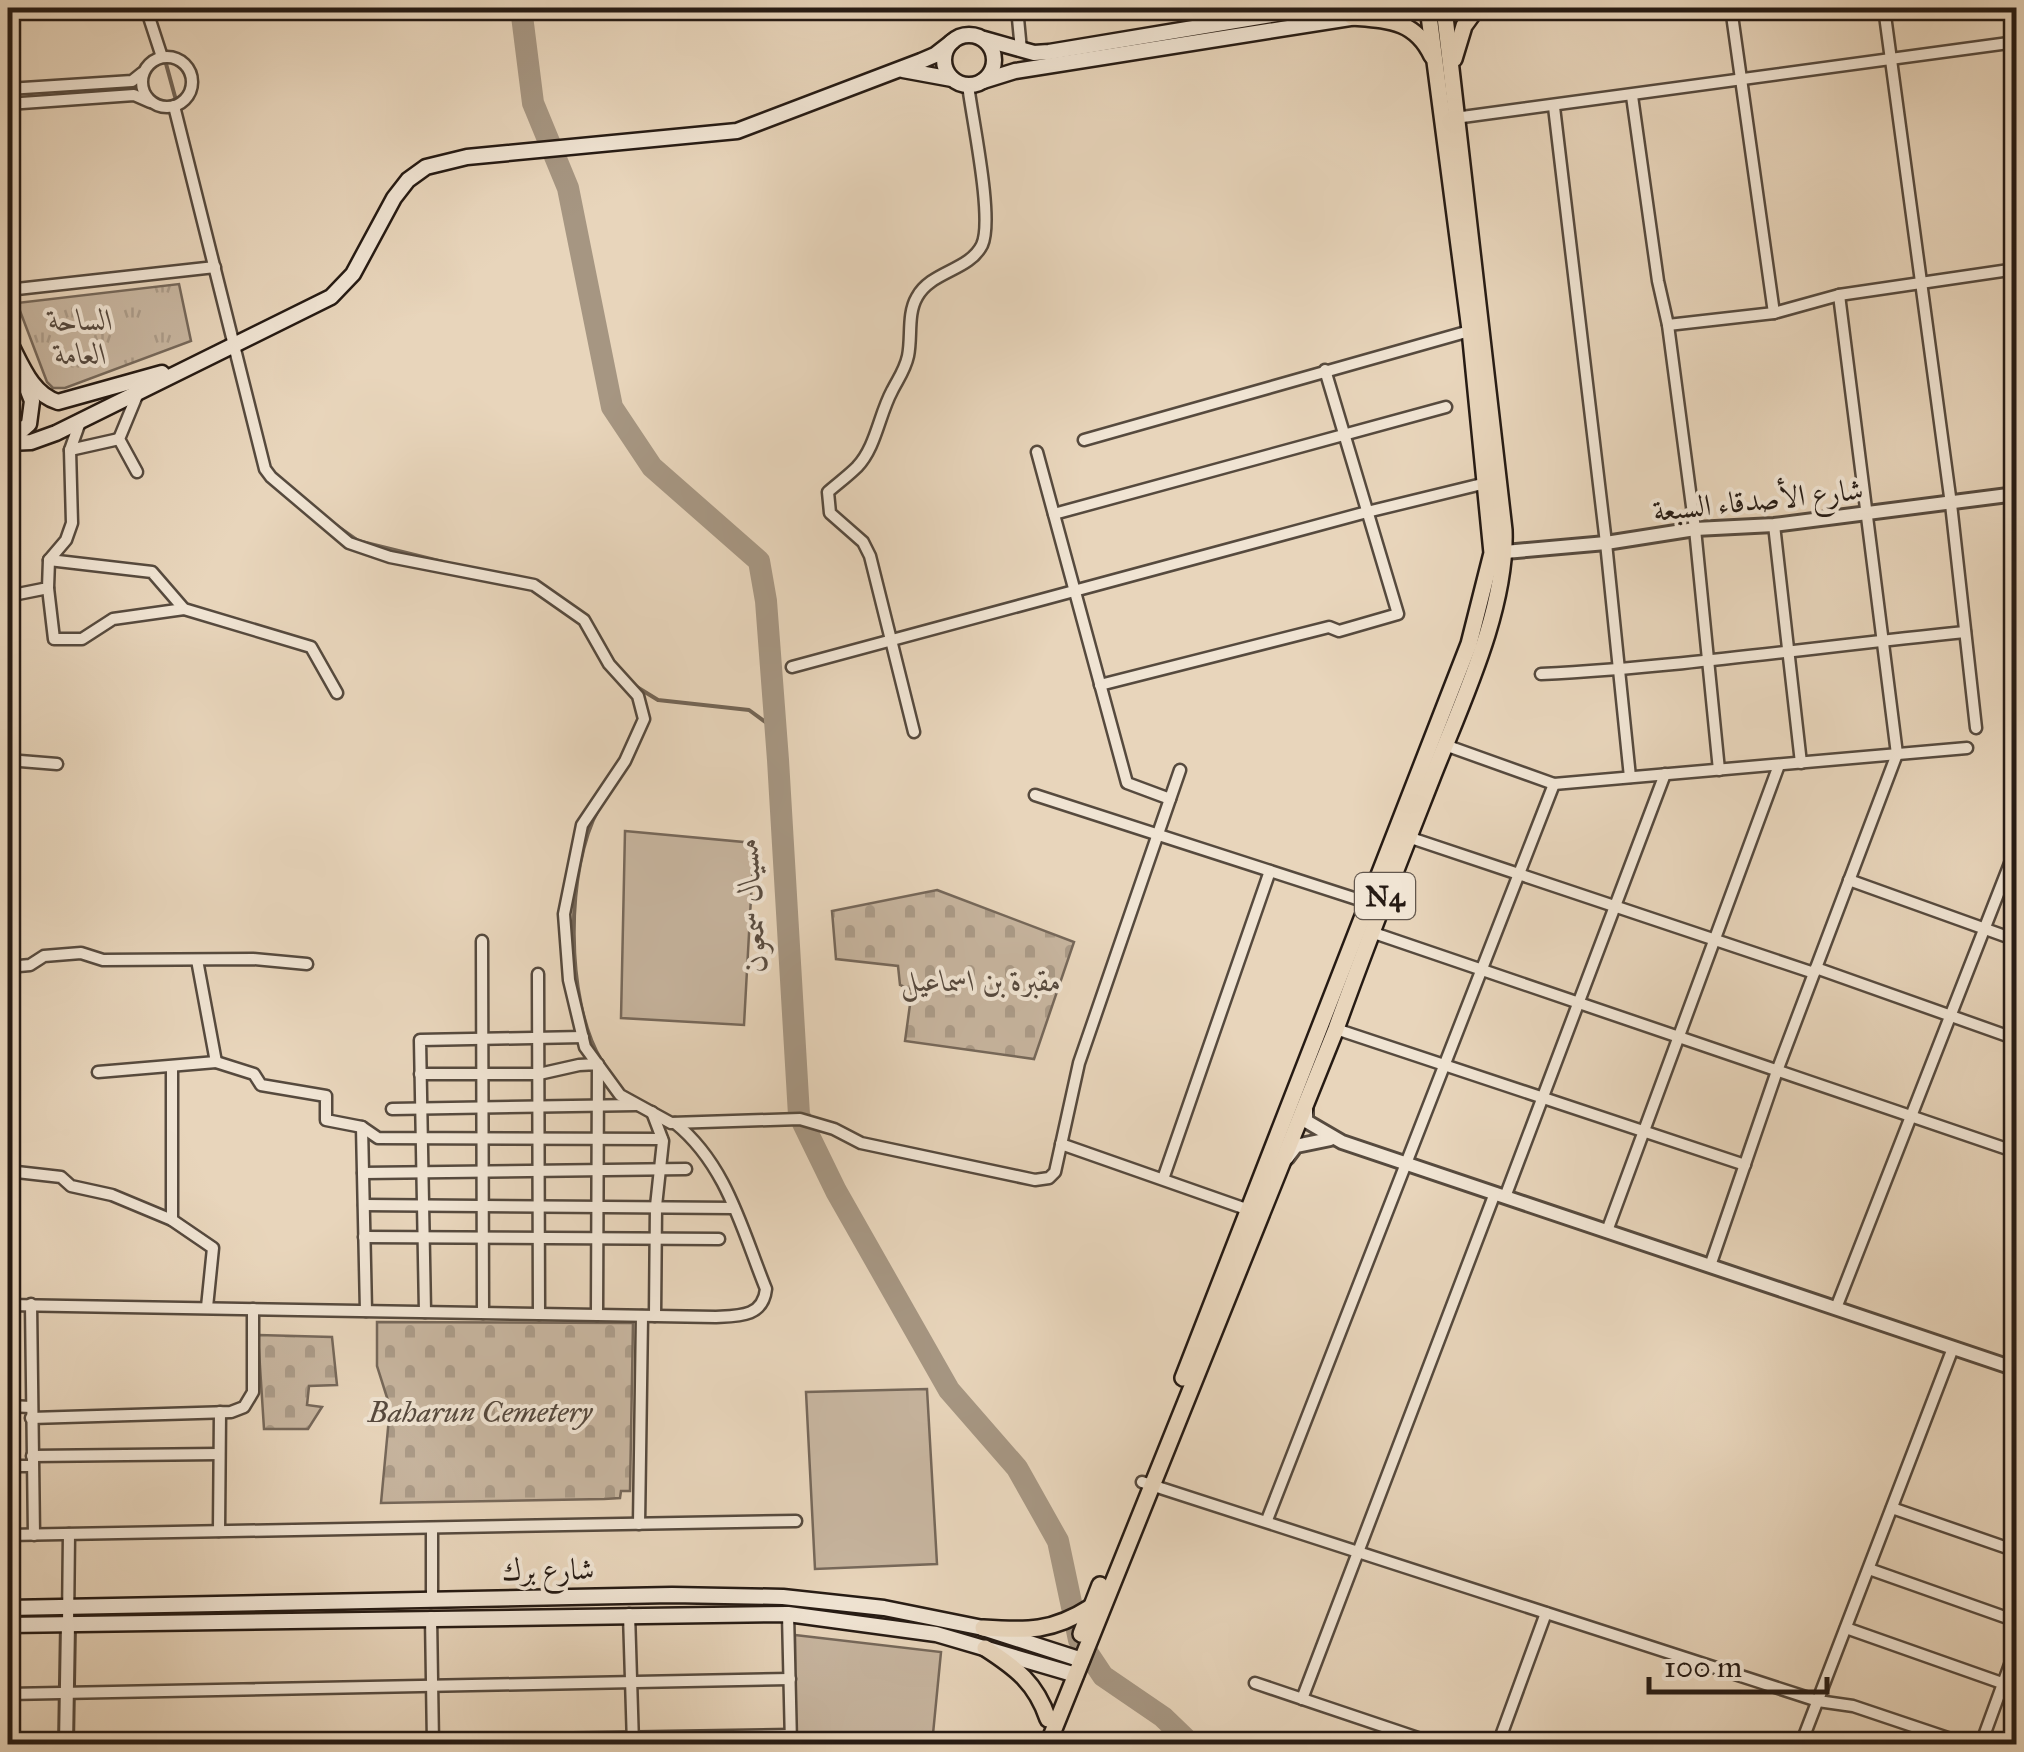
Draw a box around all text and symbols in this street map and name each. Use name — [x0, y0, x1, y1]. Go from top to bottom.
park label: الساحة العامة — [45, 302, 114, 372]
street label: شارع الأصدقاء السبعة — [1651, 468, 1866, 536]
water label: مسيال سمعون — [727, 836, 775, 974]
road number: N4 — [1355, 873, 1415, 919]
park label: مقبرة بن اسماعيل — [900, 963, 1062, 1002]
park label: Baharun Cemetery — [366, 1394, 594, 1430]
street label: شارع برك — [501, 1551, 595, 1596]
scale bar — [1649, 1632, 1826, 1694]
text: 100 m — [1664, 1649, 1742, 1685]

